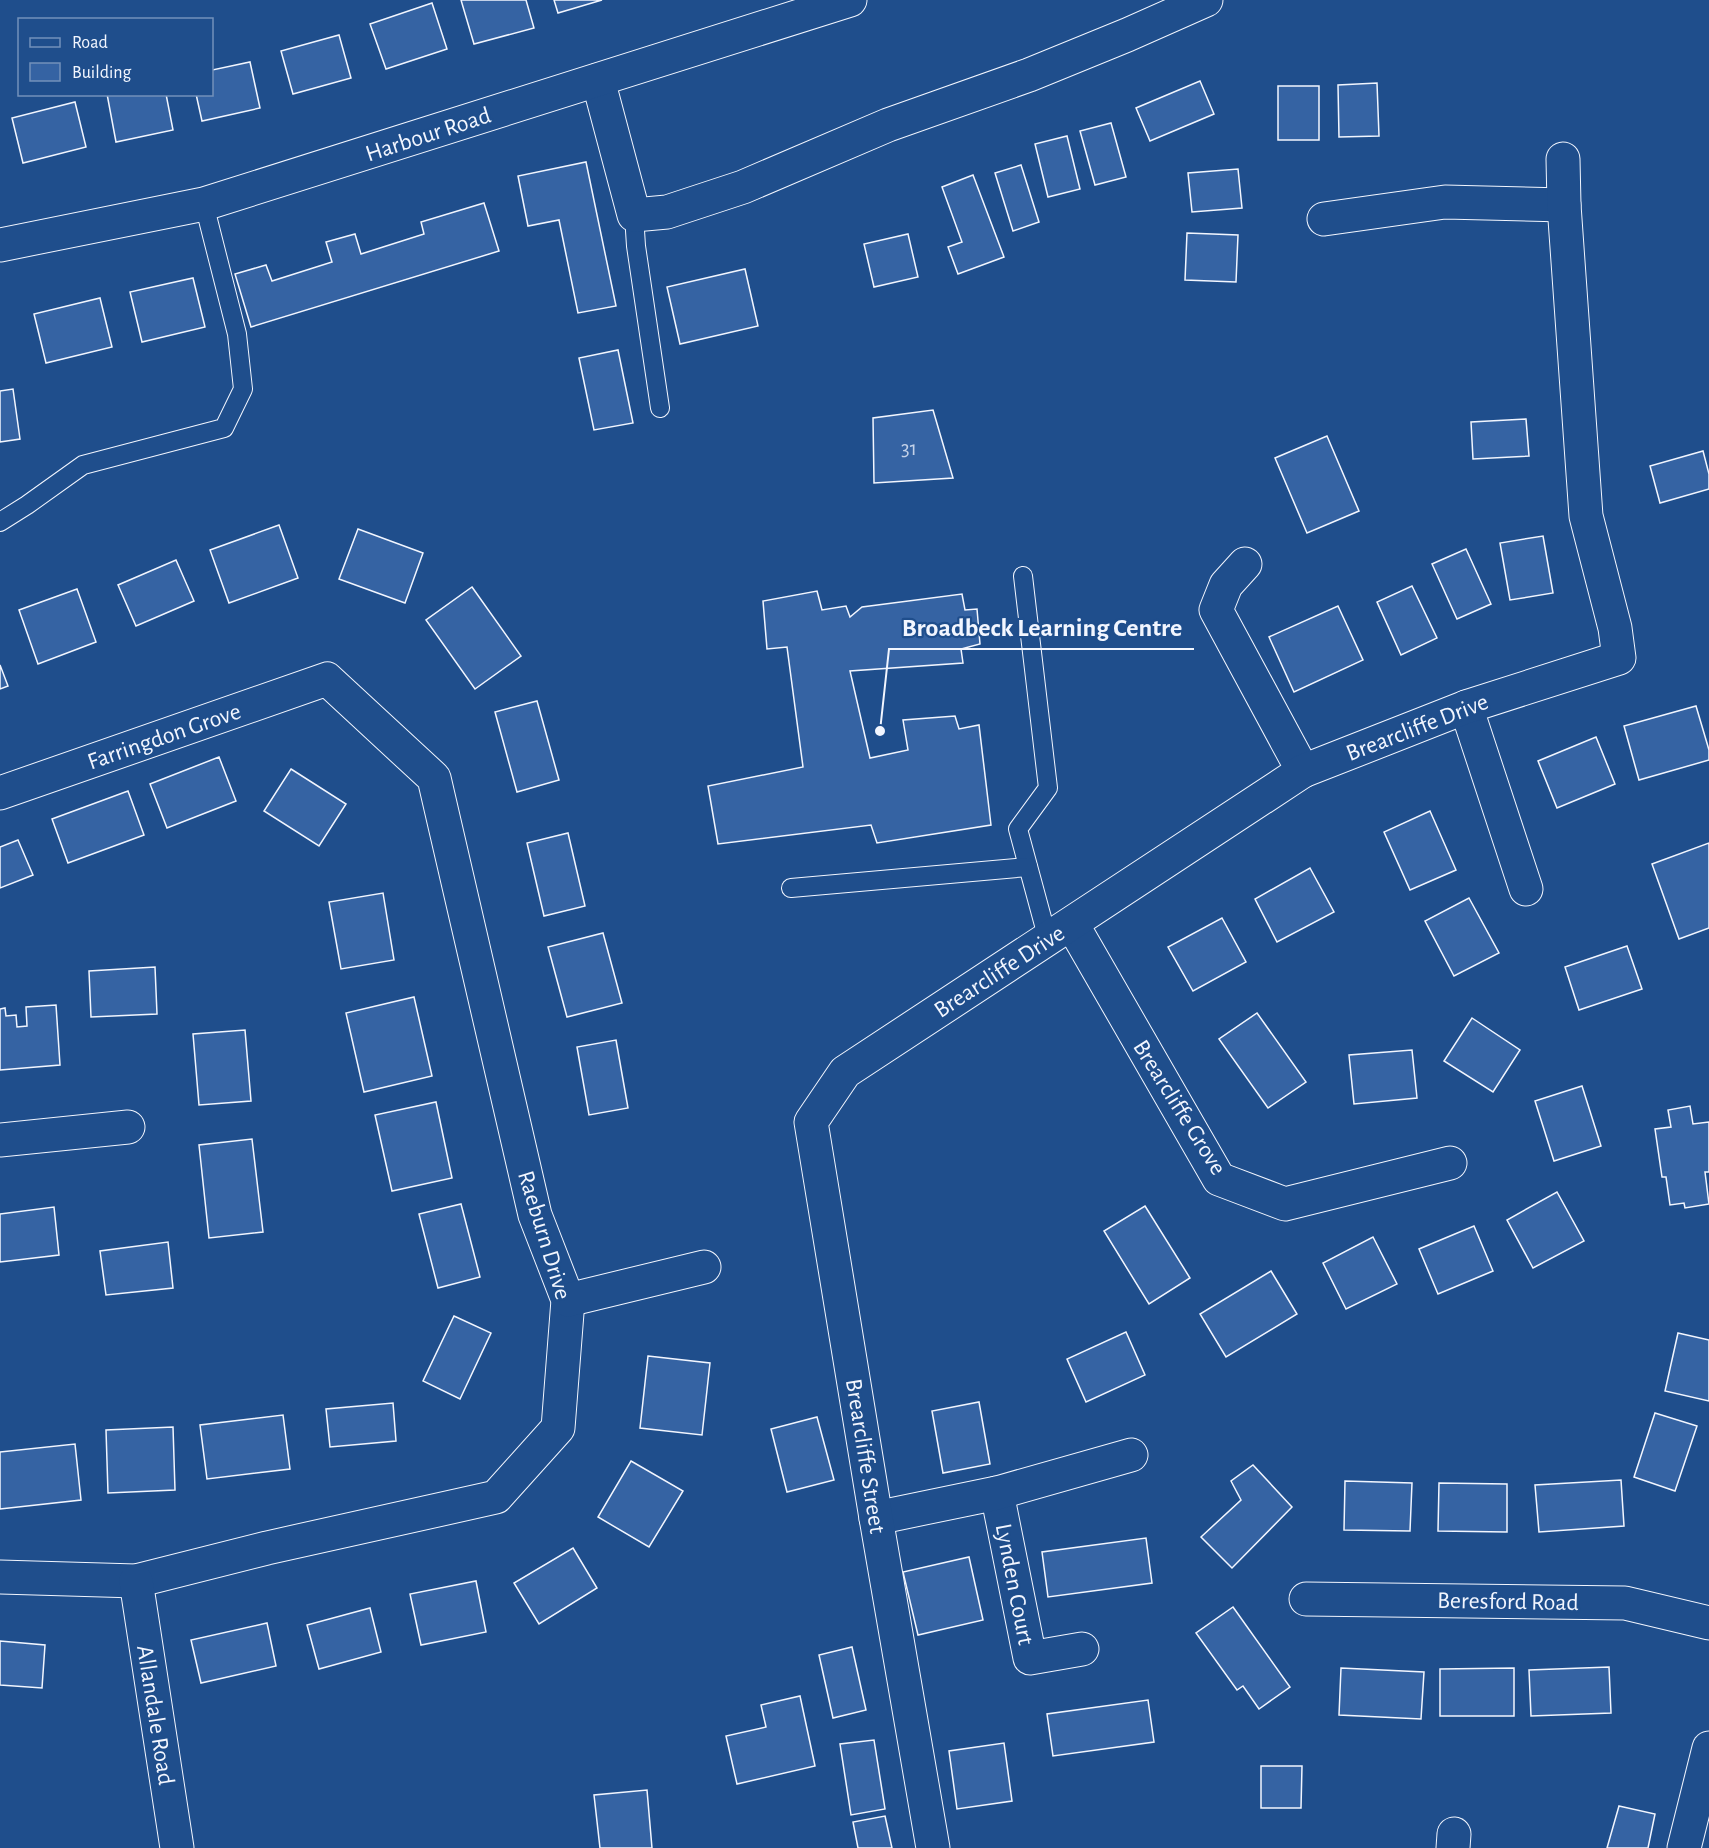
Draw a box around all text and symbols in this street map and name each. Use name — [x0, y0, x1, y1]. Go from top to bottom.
legend — [18, 18, 213, 96]
text: Road — [72, 34, 108, 52]
text: Building — [72, 64, 132, 82]
street label: Harbour Road — [363, 103, 494, 166]
house number: 31 — [901, 438, 917, 459]
callout: Broadbeck Learning Centre — [889, 605, 1194, 649]
text: Broadbeck Learning Centre — [902, 615, 1182, 641]
street label: Brearcliffe Drive — [1343, 690, 1492, 766]
street label: Farringdon Grove — [85, 700, 244, 774]
street label: Brearcliffe Drive — [930, 921, 1069, 1023]
street label: Brearcliffe Grove — [1128, 1036, 1230, 1179]
street label: Raeburn Drive — [513, 1168, 575, 1303]
street label: Brearcliffe Street — [841, 1377, 889, 1536]
street label: Lynden Court — [990, 1521, 1038, 1647]
street label: Beresford Road — [1437, 1589, 1579, 1615]
street label: Allandale Road — [132, 1644, 178, 1787]

